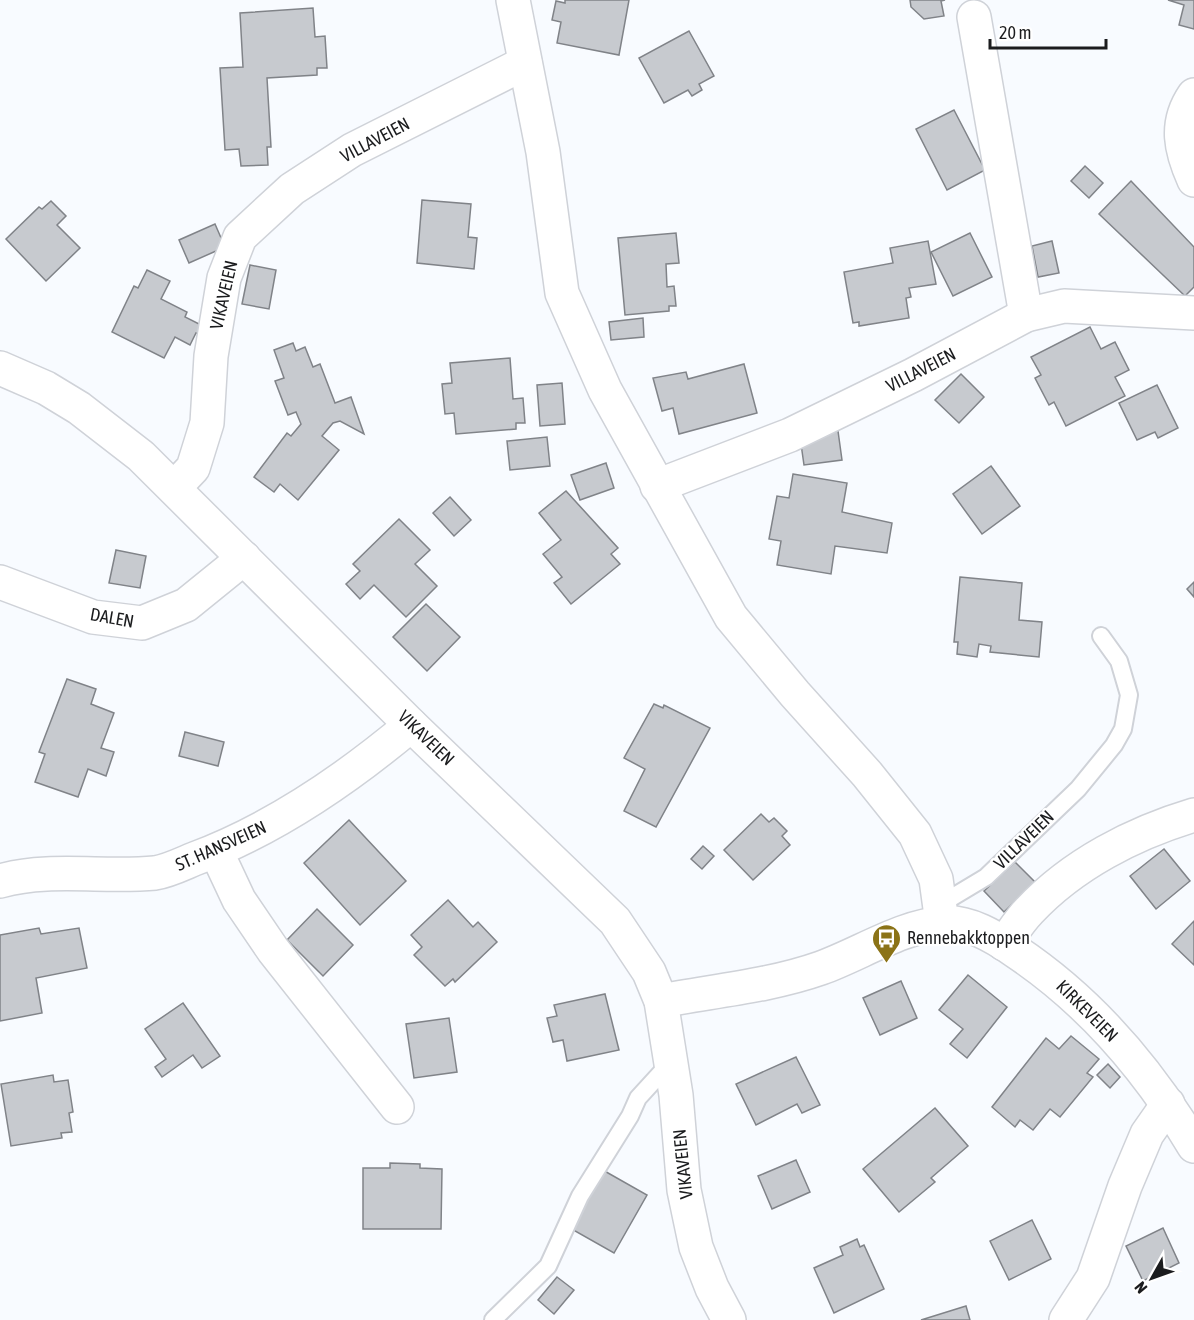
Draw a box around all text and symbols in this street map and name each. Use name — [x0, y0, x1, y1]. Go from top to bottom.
scale bar — [990, 12, 1106, 50]
text: 20 m — [999, 22, 1031, 43]
street label: VILLAVEIEN — [337, 113, 413, 166]
street label: VIKAVEIEN — [205, 258, 242, 331]
street label: VILLAVEIEN — [883, 343, 959, 396]
street label: DALEN — [89, 603, 136, 632]
street label: VIKAVEIEN — [394, 706, 459, 770]
street label: VILLAVEIEN — [989, 806, 1058, 873]
street label: ST. HANSVEIEN — [172, 816, 269, 875]
bus stop icon: Rennebakktoppen — [870, 922, 902, 964]
place label: Rennebakktoppen — [907, 927, 1030, 948]
street label: KIRKEVEIEN — [1052, 976, 1122, 1046]
street label: VIKAVEIEN — [668, 1128, 697, 1200]
north arrow — [1122, 1248, 1182, 1308]
text: N — [1131, 1278, 1150, 1297]

